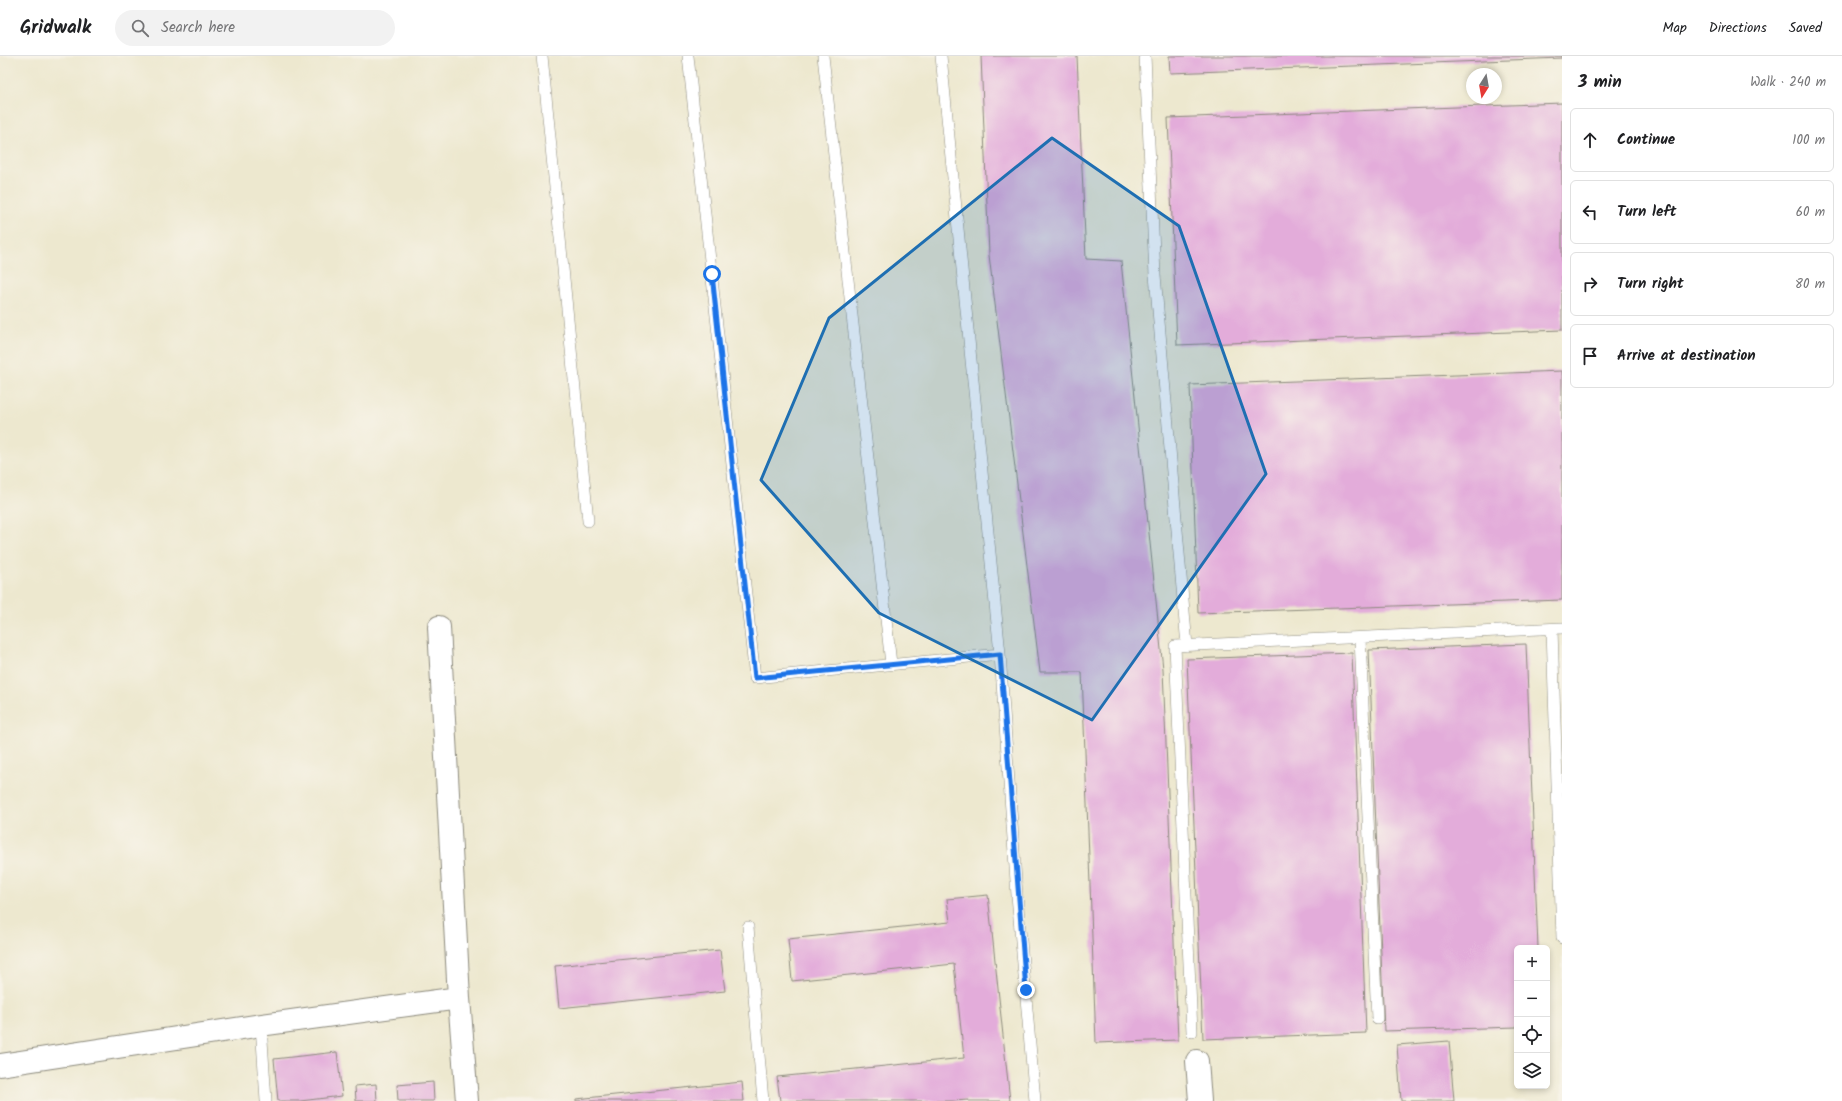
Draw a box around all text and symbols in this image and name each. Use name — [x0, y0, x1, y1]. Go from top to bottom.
search box — [115, 10, 395, 46]
text: Gridwalk — [20, 13, 91, 43]
text: Search here — [161, 16, 235, 40]
icon: search — [129, 17, 151, 39]
text: Map — [1662, 17, 1687, 39]
text: Directions — [1709, 17, 1767, 39]
text: Saved — [1789, 17, 1822, 39]
north arrow — [1466, 68, 1502, 104]
text: 3 min — [1578, 69, 1622, 96]
text: Walk · 240 m — [1750, 72, 1826, 93]
text: Continue — [1617, 128, 1675, 152]
icon: ahead — [1579, 129, 1601, 151]
text: 100 m — [1792, 130, 1825, 151]
text: Turn left — [1617, 200, 1677, 224]
icon: left — [1579, 201, 1601, 223]
text: 60 m — [1796, 202, 1825, 223]
route start — [703, 265, 721, 283]
text: Turn right — [1617, 272, 1684, 296]
icon: right — [1579, 273, 1601, 295]
text: 80 m — [1795, 274, 1825, 295]
text: Arrive at destination — [1617, 344, 1756, 368]
icon: arrive — [1579, 345, 1601, 367]
map controls — [1514, 945, 1550, 1089]
button: + — [1514, 945, 1550, 981]
route end — [1017, 981, 1035, 999]
button: − — [1514, 981, 1550, 1017]
button: locate — [1514, 1017, 1550, 1053]
button: layers — [1514, 1053, 1550, 1089]

